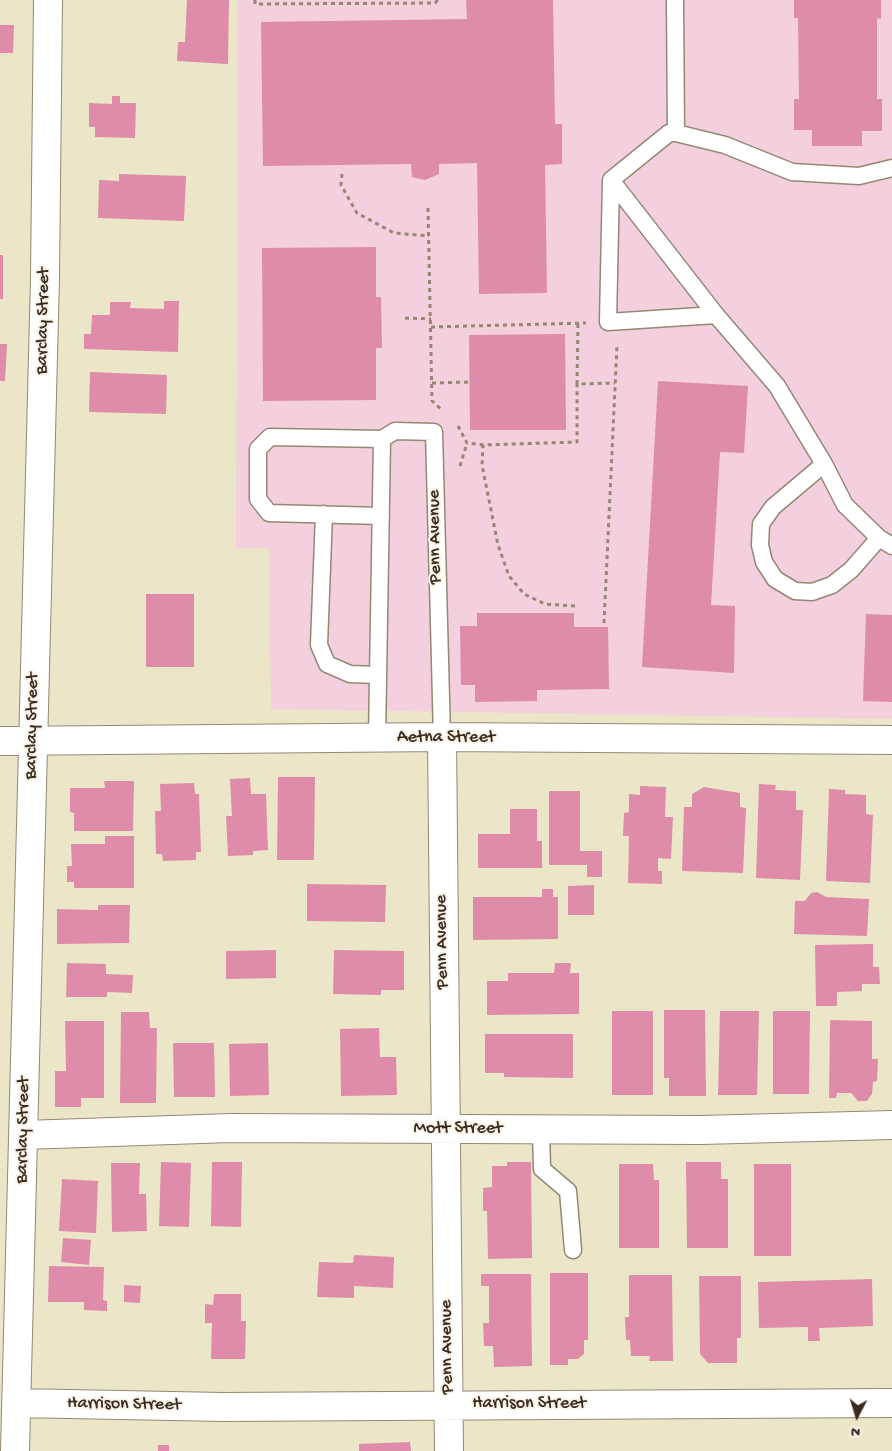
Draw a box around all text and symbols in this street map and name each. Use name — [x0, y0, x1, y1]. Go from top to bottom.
street label: Barclay Street — [32, 267, 56, 375]
street label: Penn Avenue — [424, 489, 448, 585]
street label: Barclay Street — [21, 672, 45, 780]
street label: Aetna Street — [397, 727, 495, 749]
street label: Penn Avenue — [431, 894, 455, 990]
street label: Barclay Street — [12, 1076, 36, 1184]
street label: Mott Street — [414, 1118, 502, 1140]
street label: Penn Avenue — [436, 1299, 460, 1395]
north arrow — [832, 1391, 882, 1441]
street label: Harrison Street — [67, 1393, 181, 1417]
street label: Harrison Street — [472, 1393, 586, 1415]
text: N — [850, 1423, 861, 1440]

